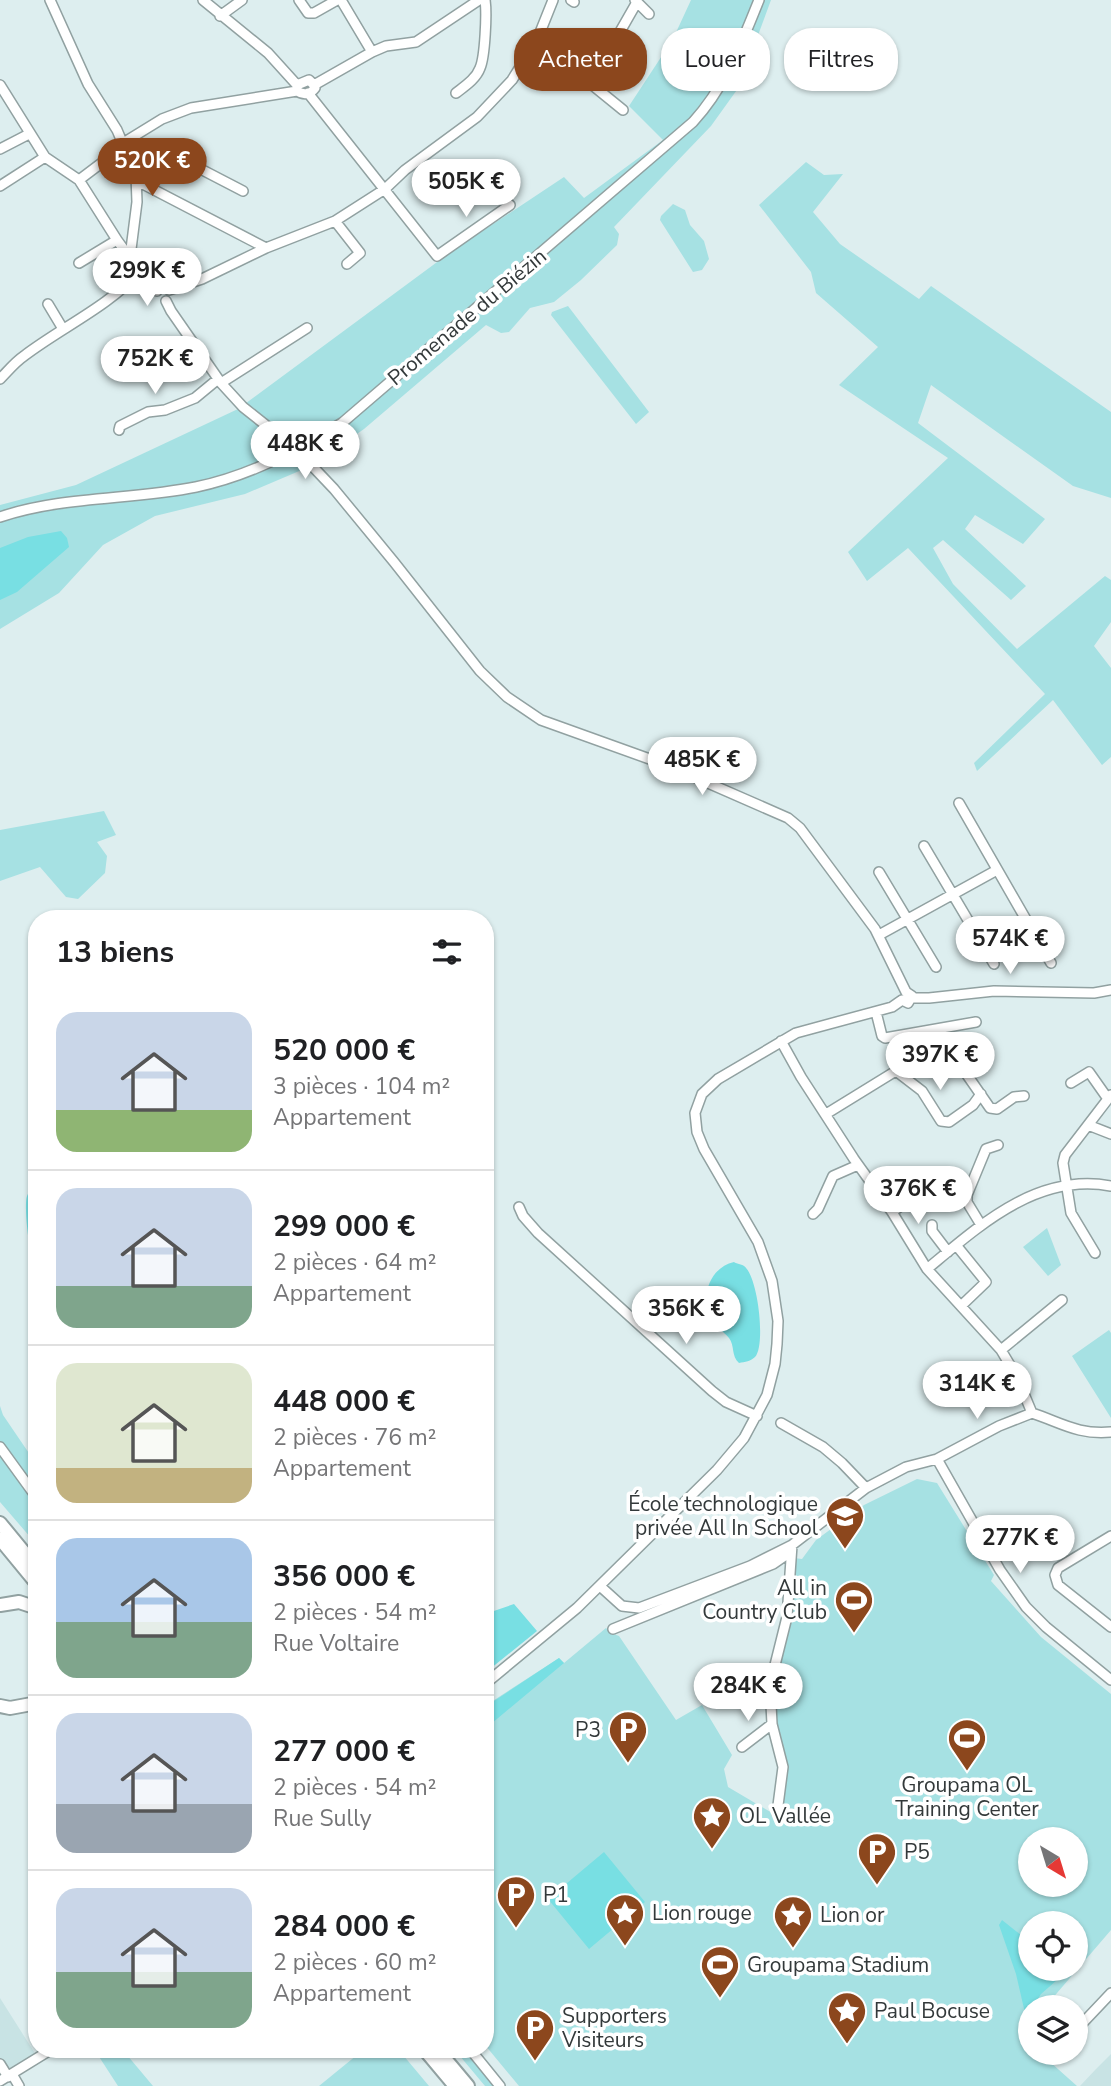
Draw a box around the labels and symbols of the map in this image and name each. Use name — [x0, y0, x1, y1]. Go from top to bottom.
pin: 520K € — [95, 138, 209, 198]
pin: 505K € — [409, 160, 523, 219]
street label: Promenade du Biézin — [382, 242, 552, 392]
pin: 299K € — [90, 248, 204, 308]
pin: 752K € — [98, 336, 212, 396]
pin: 448K € — [248, 421, 362, 481]
pin: 485K € — [645, 738, 759, 797]
pin: 574K € — [953, 916, 1067, 976]
pin: 397K € — [883, 1032, 997, 1092]
pin: 376K € — [861, 1166, 975, 1226]
pin: 356K € — [629, 1286, 743, 1346]
pin: 314K € — [920, 1362, 1034, 1421]
place label: École technologique privée All In School — [628, 1490, 819, 1542]
school or university icon: École technologique privée All In School — [824, 1495, 866, 1550]
pin: 277K € — [963, 1516, 1077, 1575]
place label: All in Country Club — [702, 1574, 827, 1626]
sports icon: All in Country Club — [833, 1579, 875, 1634]
pin: 284K € — [691, 1664, 805, 1723]
parking icon: P3 — [607, 1709, 649, 1764]
place label: P3 — [575, 1716, 601, 1744]
sports icon: Groupama OL Training Center — [946, 1717, 988, 1772]
place label: Groupama OL Training Center — [895, 1771, 1039, 1823]
place icon: OL Vallée — [691, 1795, 733, 1850]
place label: OL Vallée — [739, 1802, 831, 1830]
north arrow — [1018, 1827, 1088, 1897]
parking icon: P5 — [856, 1831, 898, 1886]
place label: P5 — [904, 1838, 930, 1866]
parking icon: P1 — [495, 1874, 537, 1929]
place label: P1 — [543, 1881, 569, 1909]
place icon: Lion rouge — [604, 1892, 646, 1947]
place icon: Lion or — [772, 1894, 814, 1949]
place label: Lion rouge — [652, 1899, 752, 1927]
place label: Lion or — [820, 1901, 885, 1929]
sports icon: Groupama Stadium — [699, 1944, 741, 1999]
place label: Groupama Stadium — [747, 1951, 929, 1979]
place icon: Paul Bocuse — [826, 1990, 868, 2045]
place label: Paul Bocuse — [874, 1997, 990, 2025]
place label: Supporters Visiteurs — [561, 2002, 667, 2054]
parking icon: Supporters Visiteurs — [514, 2007, 556, 2062]

